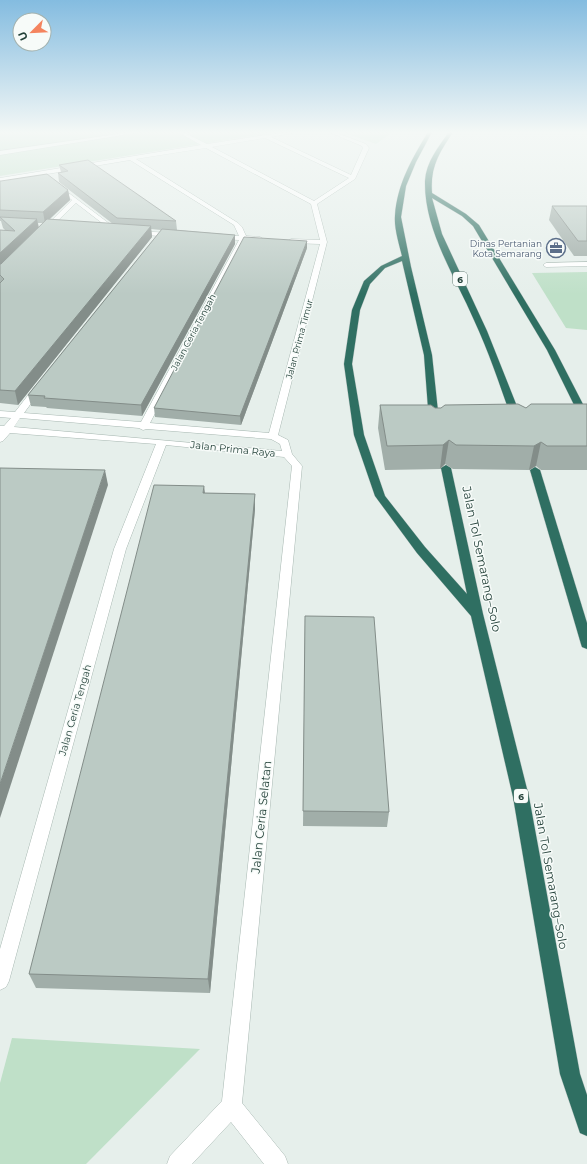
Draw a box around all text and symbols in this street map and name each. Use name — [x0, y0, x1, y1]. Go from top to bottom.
north arrow — [12, 12, 52, 52]
text: U — [15, 29, 31, 43]
office icon: Dinas Pertanian Kota Semarang — [545, 237, 567, 259]
place label: Dinas Pertanian Kota Semarang — [470, 238, 542, 259]
road number: 6 — [453, 272, 467, 286]
street label: Jalan Ceria Tengah — [168, 292, 218, 373]
street label: Jalan Prima Timur — [283, 297, 315, 381]
street label: Jalan Prima Raya — [189, 438, 276, 460]
street label: Jalan Tol Semarang–Solo — [459, 484, 505, 633]
street label: Jalan Ceria Tengah — [55, 663, 94, 758]
street label: Jalan Ceria Selatan — [248, 760, 274, 875]
road number: 6 — [514, 789, 528, 803]
street label: Jalan Tol Semarang–Solo — [531, 801, 571, 950]

